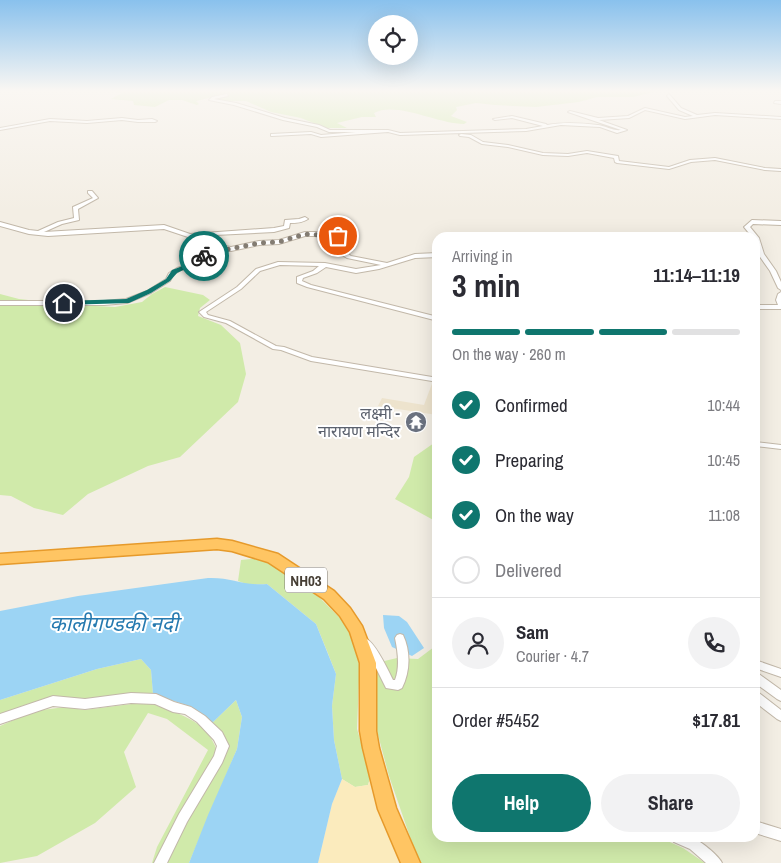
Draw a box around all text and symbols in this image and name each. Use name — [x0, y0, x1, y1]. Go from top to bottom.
map controls — [368, 15, 418, 65]
button: locate — [368, 15, 418, 65]
pin — [317, 215, 359, 257]
icon: bag — [324, 222, 352, 250]
courier — [179, 231, 229, 281]
icon: bike — [190, 242, 218, 270]
text: Arriving in — [452, 245, 513, 267]
text: 11:14–11:19 — [653, 262, 740, 288]
text: 3 min — [452, 264, 521, 307]
pin — [43, 282, 85, 324]
icon: home — [50, 289, 78, 317]
text: On the way · 260 m — [452, 343, 566, 365]
icon: check — [452, 391, 480, 419]
text: Confirmed — [495, 392, 568, 418]
text: 10:44 — [707, 394, 740, 416]
place label: लक्ष्मी - नारायण मन्दिर — [318, 402, 401, 442]
temple icon: लक्ष्मी - नारायण मन्दिर — [404, 410, 428, 434]
icon: check — [452, 446, 480, 474]
text: Preparing — [495, 447, 563, 473]
text: 10:45 — [707, 449, 740, 471]
icon: check — [452, 501, 480, 529]
text: On the way — [495, 502, 574, 528]
text: 11:08 — [708, 504, 740, 526]
text: Delivered — [495, 557, 562, 583]
road number: NH03 — [285, 568, 327, 592]
water label: कालीगण्डकी नदी — [50, 609, 182, 638]
button: person — [452, 617, 504, 669]
button: phone — [688, 617, 740, 669]
text: Sam — [516, 619, 549, 645]
text: Courier · 4.7 — [516, 645, 589, 667]
text: Order #5452 — [452, 707, 539, 733]
text: $17.81 — [692, 707, 740, 733]
button: Help — [452, 774, 591, 832]
button: Share — [601, 774, 740, 832]

